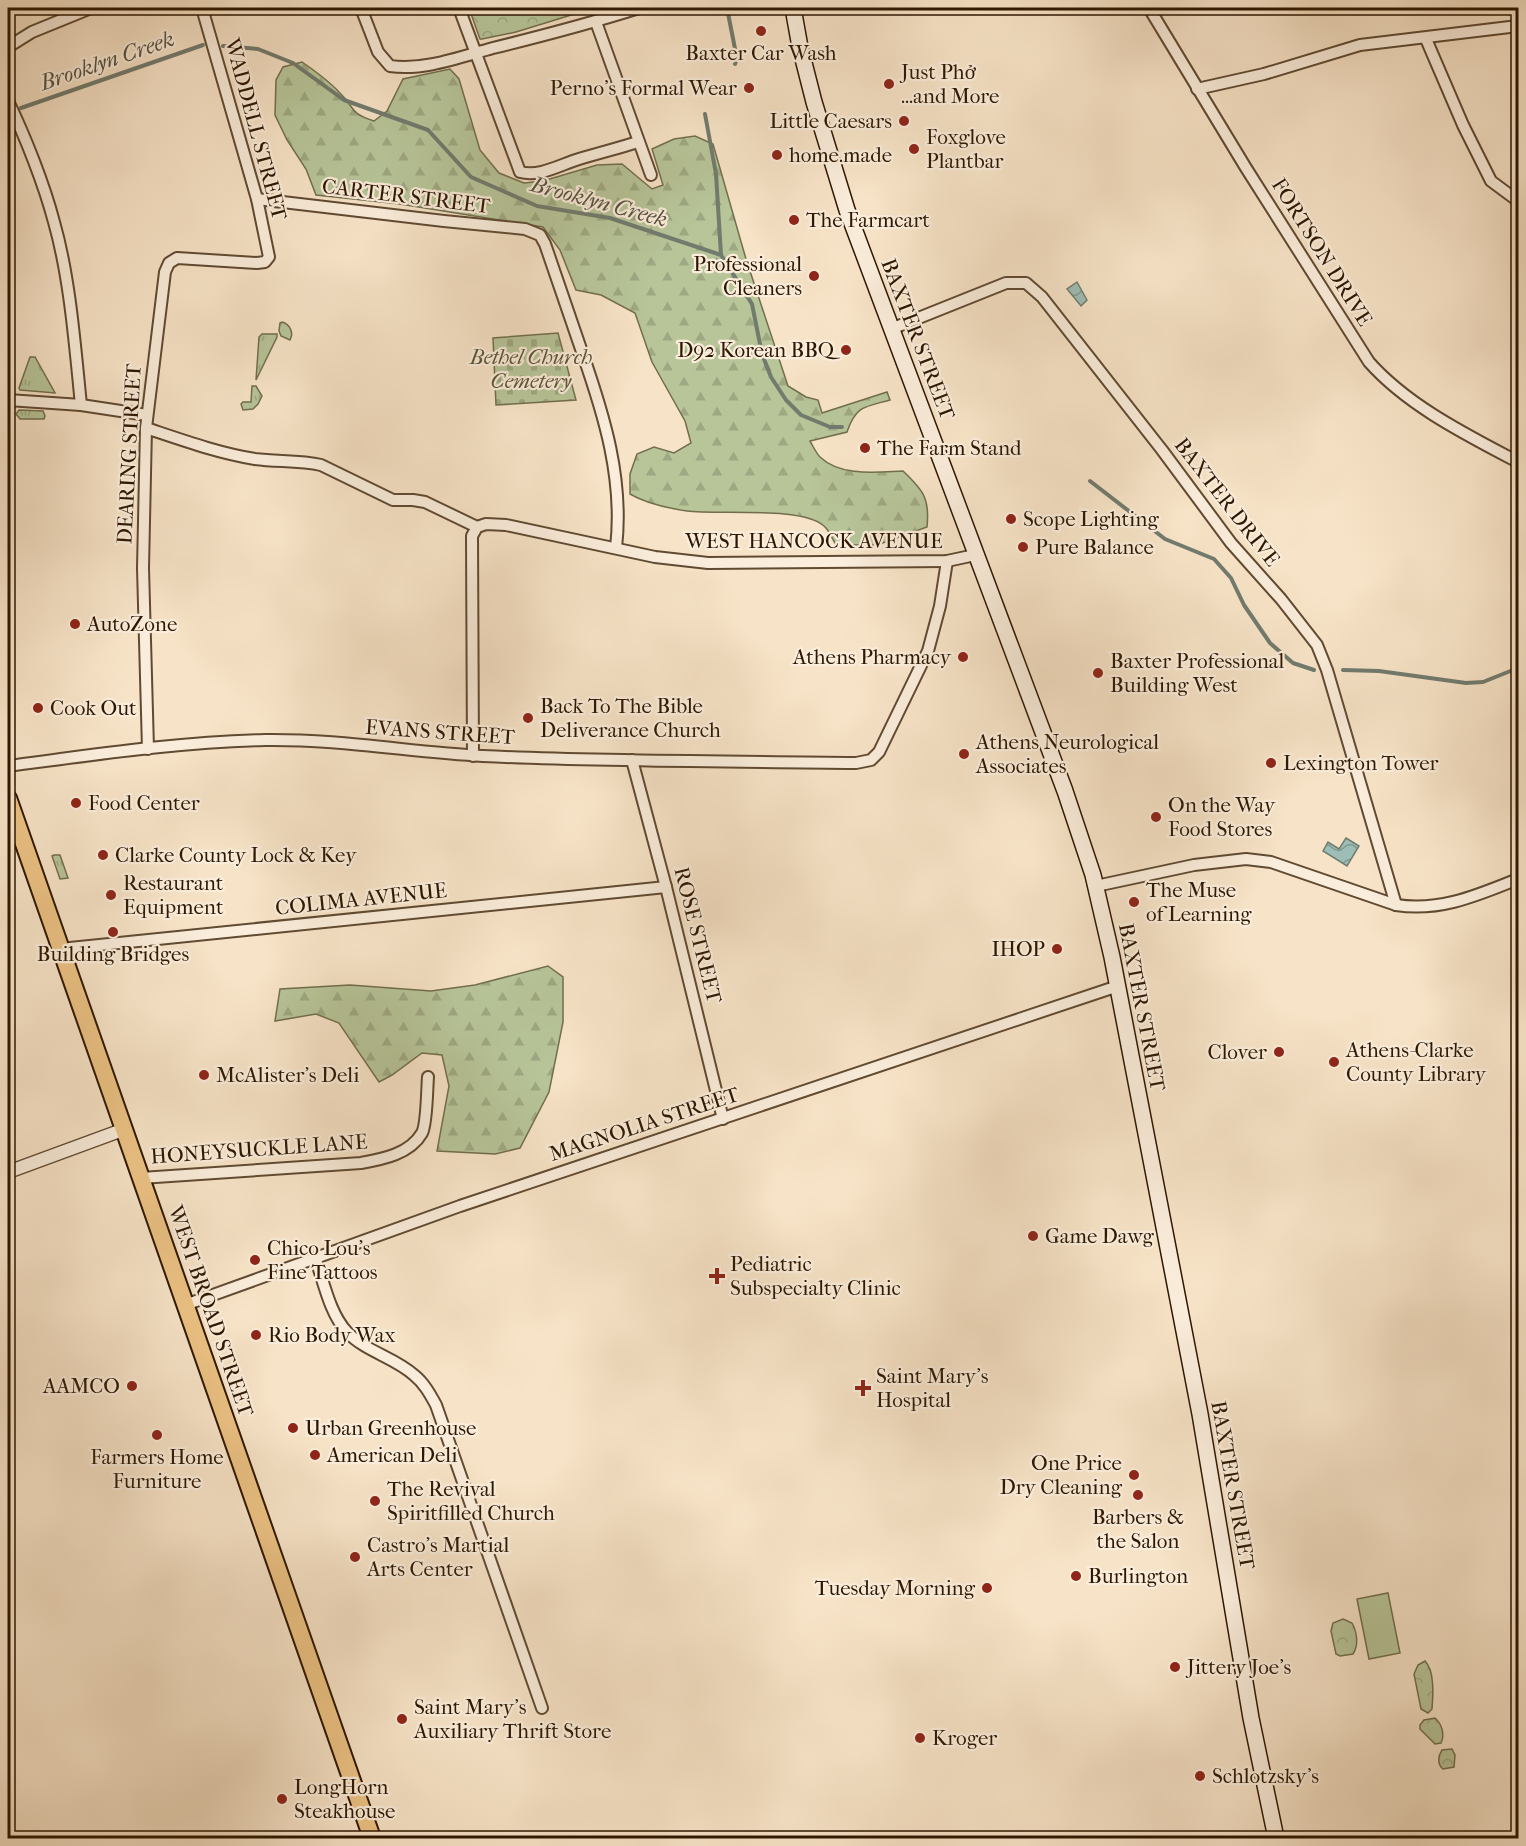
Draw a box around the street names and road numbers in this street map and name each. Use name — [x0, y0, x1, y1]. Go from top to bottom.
street label: WADDELL STREET — [220, 35, 292, 223]
street label: CARTER STREET — [321, 174, 492, 218]
street label: FORTSON DRIVE — [1267, 174, 1377, 331]
street label: BAXTER STREET — [876, 255, 960, 424]
street label: DEARING STREET — [112, 362, 146, 545]
street label: BAXTER DRIVE — [1169, 433, 1285, 571]
street label: WEST HANCOCK AVENUE — [684, 529, 943, 553]
street label: EVANS STREET — [364, 715, 517, 749]
street label: ROSE STREET — [669, 864, 727, 1006]
street label: COLIMA AVENUE — [274, 878, 448, 920]
street label: BAXTER STREET — [1114, 921, 1170, 1094]
street label: MAGNOLIA STREET — [546, 1082, 743, 1166]
street label: HONEYSUCKLE LANE — [150, 1129, 368, 1169]
street label: WEST BROAD STREET — [163, 1201, 259, 1420]
street label: BAXTER STREET — [1206, 1399, 1260, 1572]

